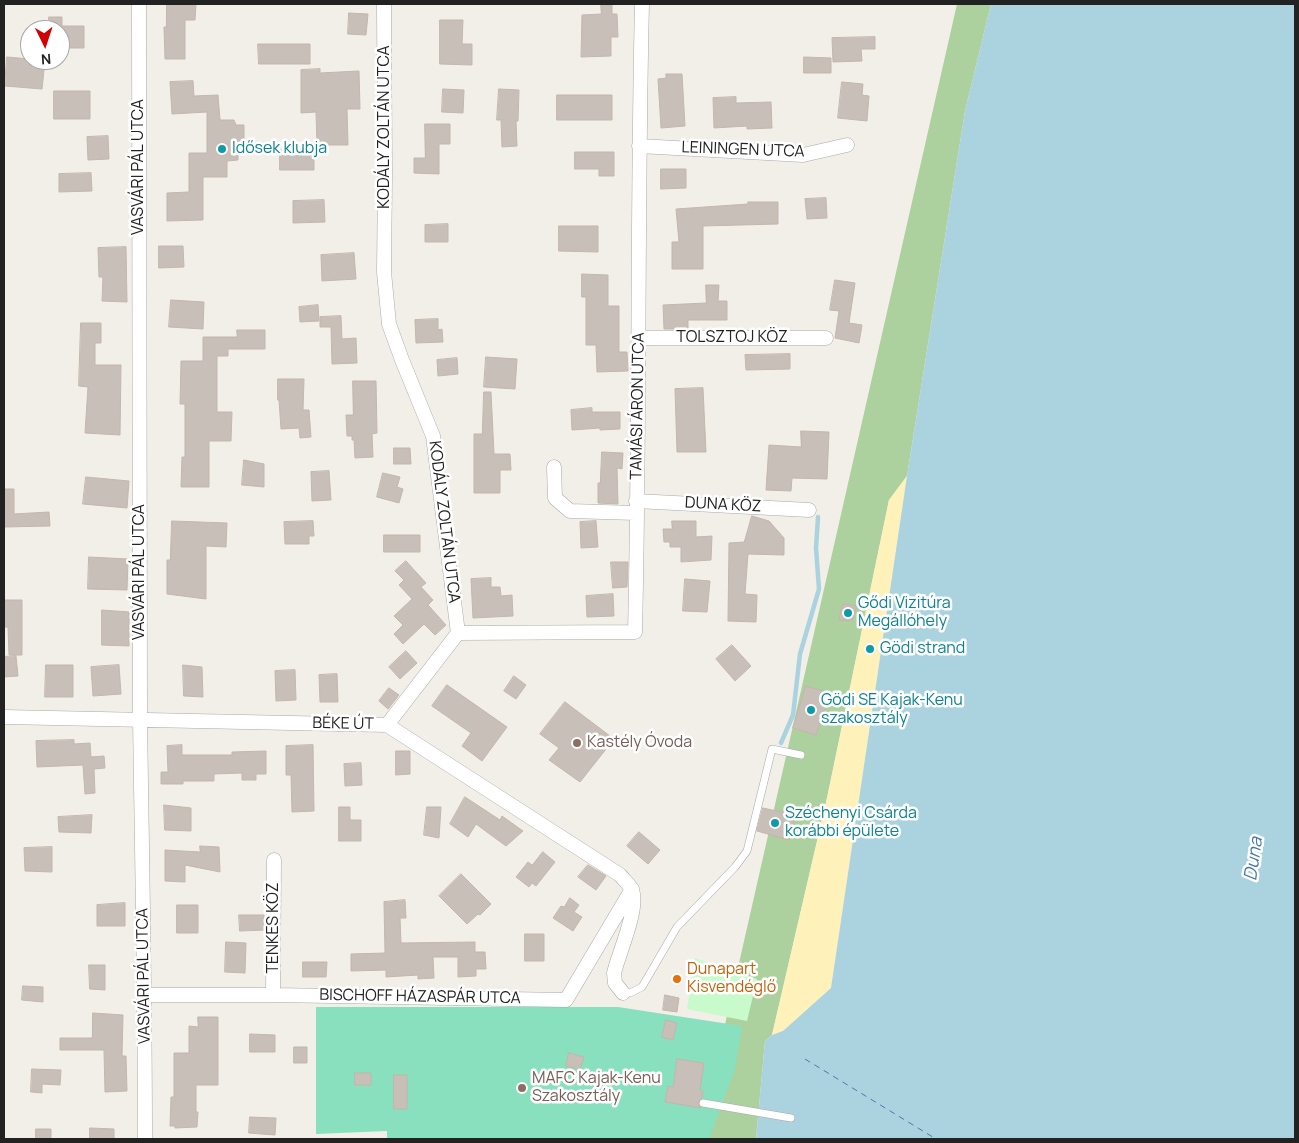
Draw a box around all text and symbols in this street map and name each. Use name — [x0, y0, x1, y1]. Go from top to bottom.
north arrow — [20, 20, 70, 70]
street label: KODÁLY ZOLTÁN UTCA — [375, 45, 395, 209]
text: N — [40, 50, 52, 69]
street label: VASVÁRI PÁL UTCA — [129, 99, 149, 235]
street label: LEININGEN UTCA — [681, 138, 805, 162]
place label: Idősek klubja — [232, 139, 327, 159]
marker: Idősek klubja — [216, 143, 228, 155]
street label: TOLSZTOJ KÖZ — [676, 328, 788, 348]
street label: TAMÁSI ÁRON UTCA — [627, 332, 649, 480]
street label: KODÁLY ZOLTÁN UTCA — [425, 440, 463, 604]
street label: DUNA KÖZ — [684, 493, 762, 517]
street label: VASVÁRI PÁL UTCA — [130, 504, 150, 640]
place label: Gődi Vizitúra Megállóhely — [858, 594, 951, 632]
marker: Gődi Vizitúra Megállóhely — [842, 607, 854, 619]
place label: Gödi strand — [880, 639, 965, 659]
marker: Gödi strand — [864, 643, 876, 655]
place label: Gödi SE Kajak-Kenu szakosztály — [821, 691, 963, 729]
marker: Gödi SE Kajak-Kenu szakosztály — [805, 704, 817, 716]
street label: BÉKE ÚT — [312, 714, 374, 734]
place label: Kastély Óvoda — [587, 733, 692, 753]
marker: Kastély Óvoda — [571, 737, 583, 749]
place label: Széchenyi Csárda korábbi épülete — [785, 804, 917, 842]
marker: Széchenyi Csárda korábbi épülete — [769, 817, 781, 829]
water label: Duna — [1240, 836, 1268, 882]
street label: TENKES KÖZ — [264, 882, 284, 974]
street label: VASVÁRI PÁL UTCA — [133, 908, 155, 1044]
place label: Dunapart Kisvendéglő — [687, 960, 776, 998]
marker: Dunapart Kisvendéglő — [671, 973, 683, 985]
street label: BISCHOFF HÁZASPÁR UTCA — [319, 986, 521, 1008]
place label: MAFC Kajak-Kenu Szakosztály — [532, 1069, 661, 1107]
marker: MAFC Kajak-Kenu Szakosztály — [516, 1082, 528, 1094]

